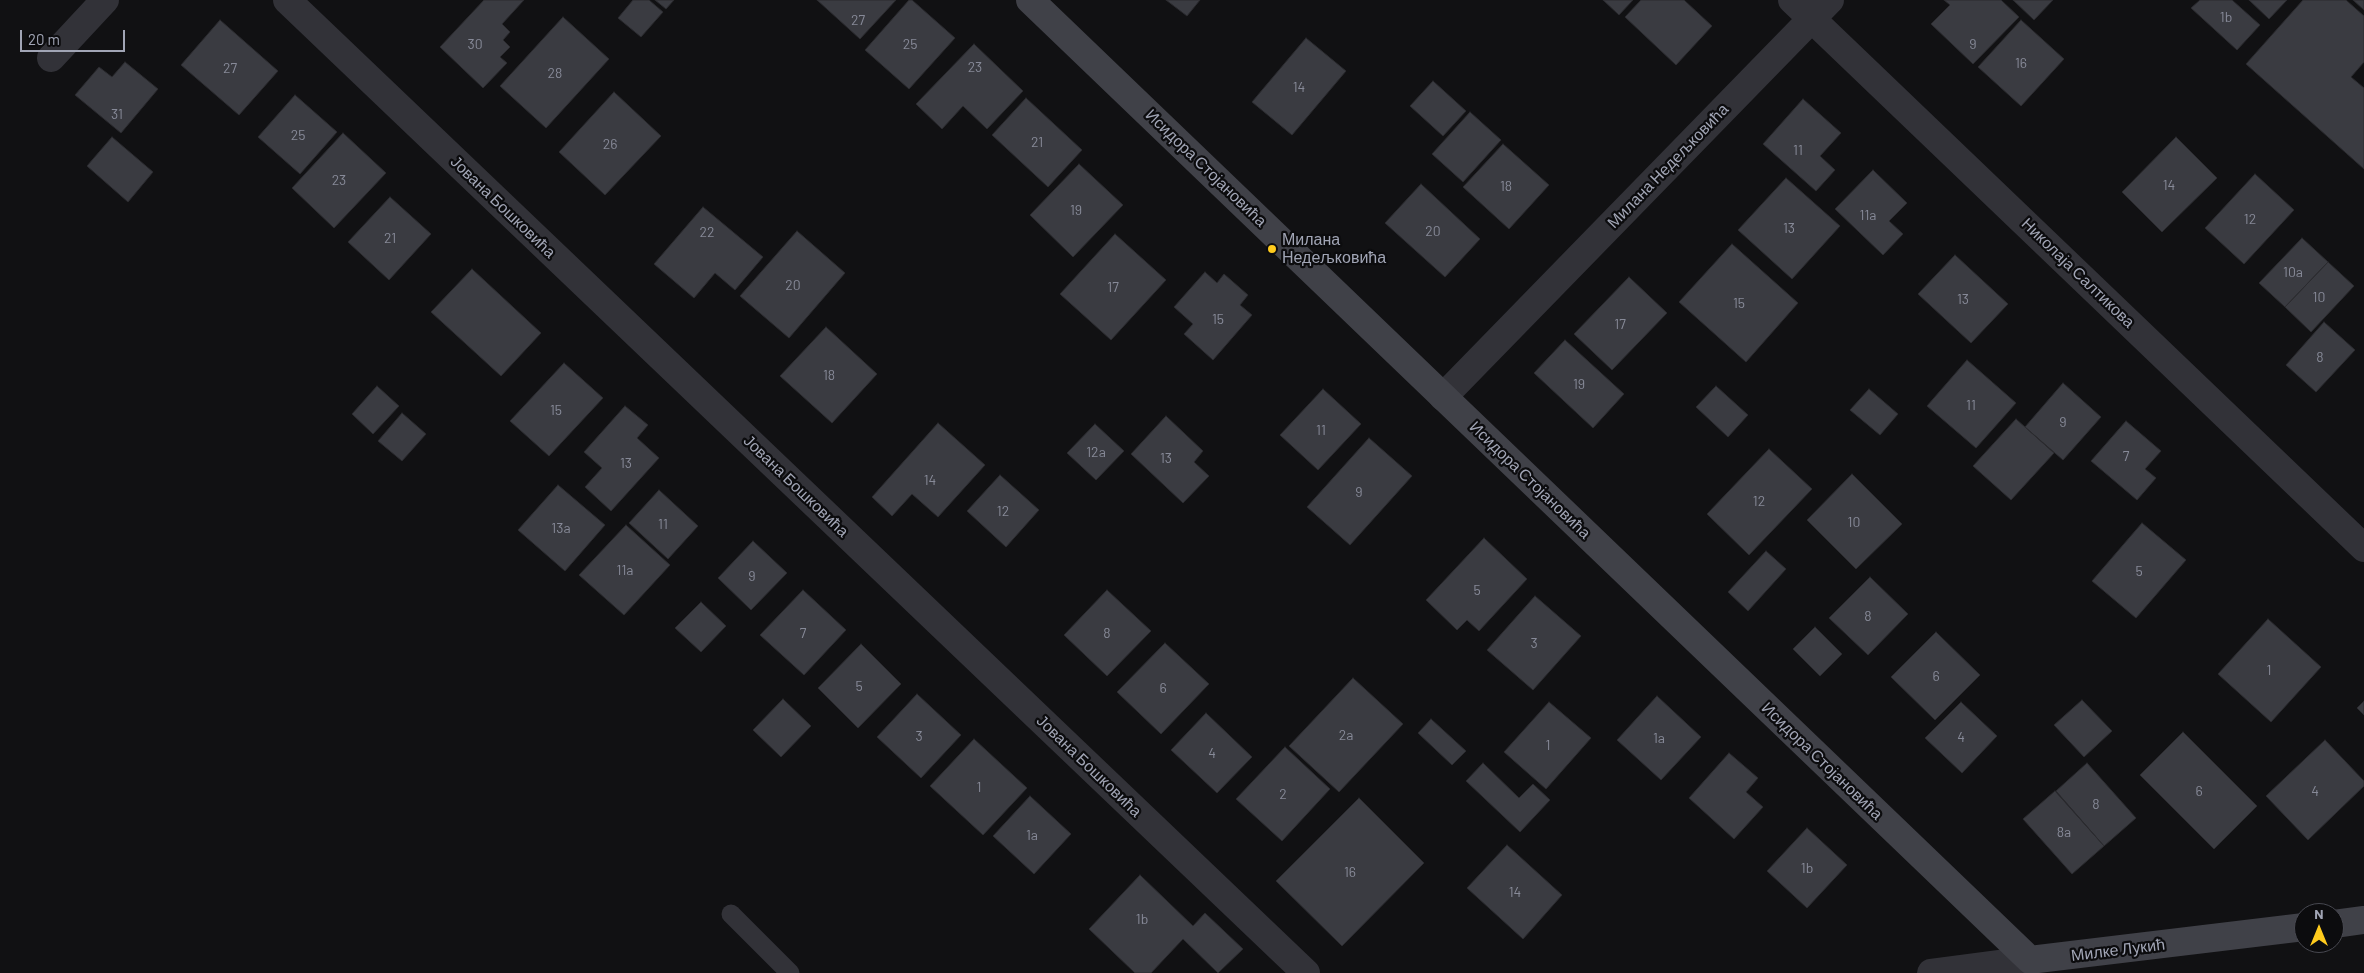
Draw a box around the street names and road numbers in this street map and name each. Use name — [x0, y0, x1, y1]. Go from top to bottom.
street label: Милана Недељковића — [1604, 100, 1732, 232]
street label: Исидора Стојановића — [1142, 105, 1270, 231]
street label: Јована Бошковића — [446, 152, 560, 262]
street label: Николаја Салтикова — [2018, 214, 2138, 332]
street label: Исидора Стојановића — [1466, 417, 1594, 543]
street label: Јована Бошковића — [739, 431, 853, 541]
street label: Исидора Стојановића — [1758, 698, 1886, 824]
street label: Јована Бошковића — [1032, 711, 1146, 821]
street label: Милке Лукић — [2070, 935, 2166, 965]

